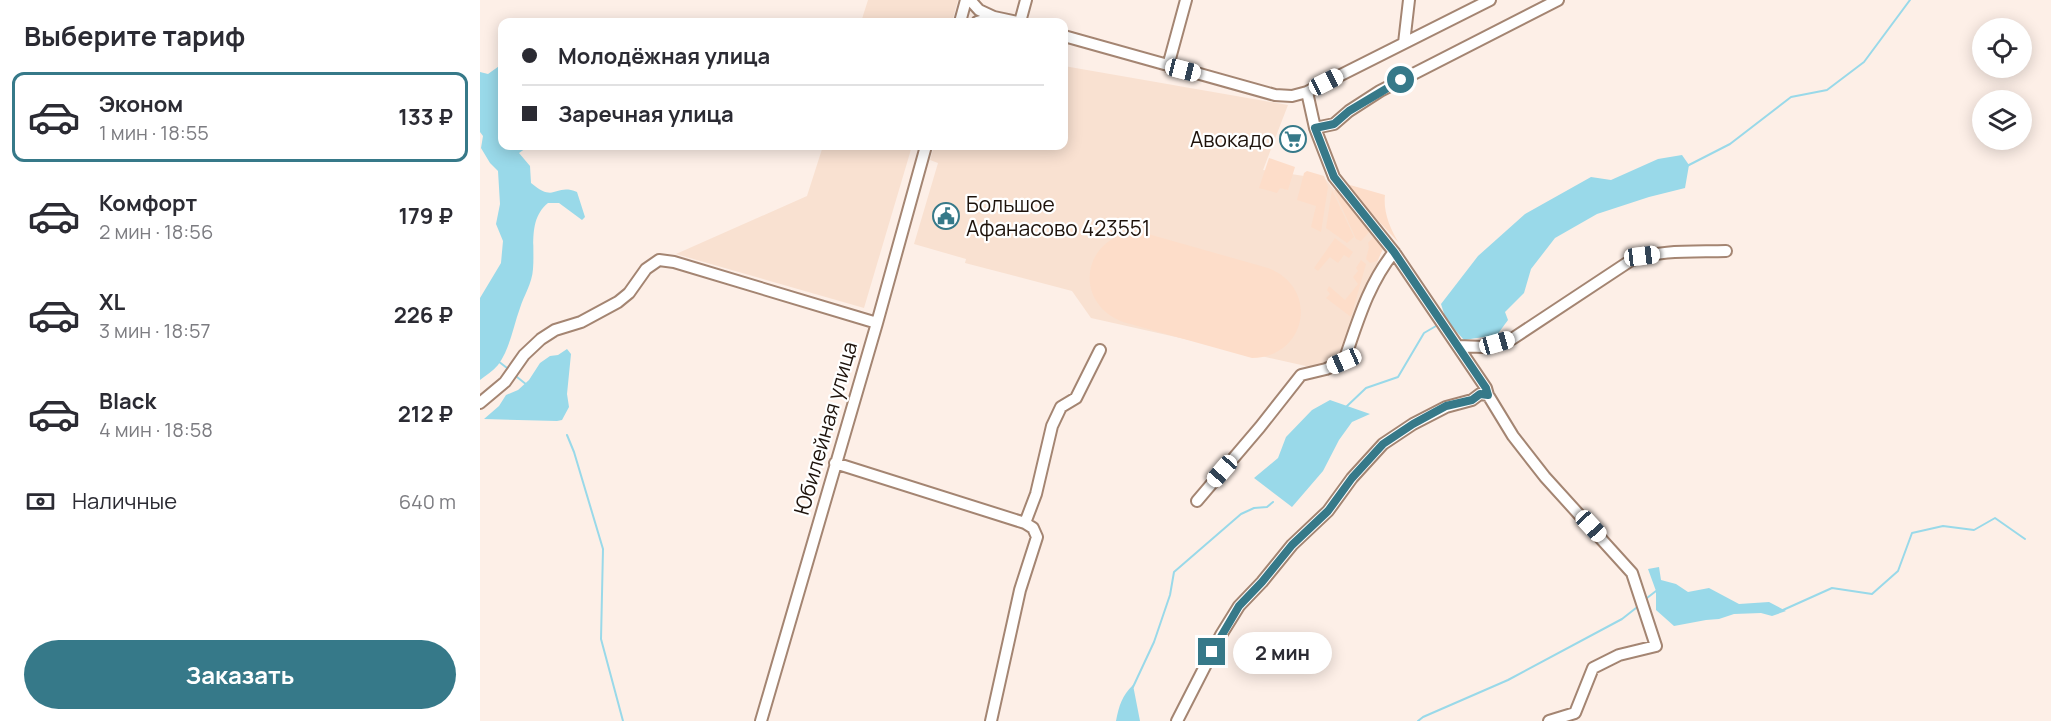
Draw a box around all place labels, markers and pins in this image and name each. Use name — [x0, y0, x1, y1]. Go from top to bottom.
supermarket icon: Авокадо — [1278, 124, 1308, 154]
place label: Авокадо — [1190, 125, 1274, 153]
place label: Большое Афанасово 423551 — [966, 190, 1150, 242]
public building icon: Большое Афанасово 423551 — [931, 201, 961, 231]

